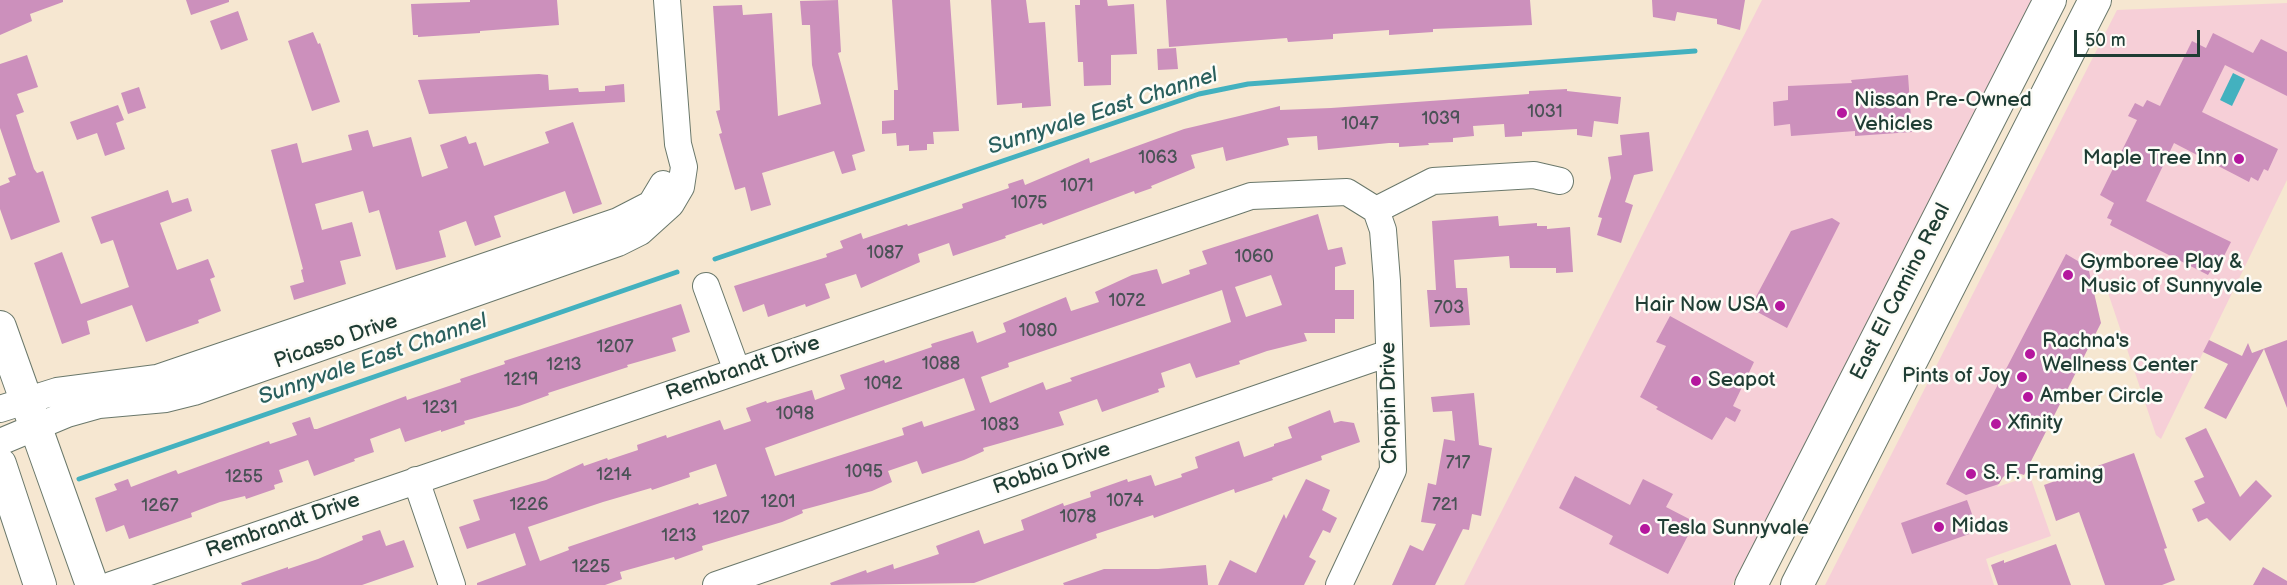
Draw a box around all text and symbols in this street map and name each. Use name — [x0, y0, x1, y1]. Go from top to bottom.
scale bar — [2077, 18, 2203, 56]
text: 50 m — [2085, 30, 2126, 51]
water label: Sunnyvale East Channel — [985, 62, 1221, 162]
place label: Nissan Pre-Owned Vehicles — [1854, 88, 2032, 138]
house number: 1031 — [1527, 101, 1563, 123]
marker: Nissan Pre-Owned Vehicles — [1835, 106, 1849, 120]
house number: 1039 — [1421, 108, 1461, 130]
house number: 1047 — [1341, 113, 1379, 135]
place label: Maple Tree Inn — [2083, 146, 2227, 172]
house number: 1063 — [1138, 147, 1178, 169]
marker: Maple Tree Inn — [2232, 152, 2246, 166]
house number: 1071 — [1060, 175, 1094, 197]
house number: 1075 — [1011, 192, 1047, 214]
street label: East El Camino Real — [1846, 199, 1956, 385]
house number: 1087 — [867, 242, 903, 264]
house number: 1060 — [1234, 246, 1274, 268]
place label: Gymboree Play & Music of Sunnyvale — [2080, 250, 2262, 300]
marker: Gymboree Play & Music of Sunnyvale — [2061, 268, 2075, 282]
house number: 1072 — [1108, 290, 1146, 312]
place label: Hair Now USA — [1634, 293, 1768, 319]
house number: 703 — [1434, 297, 1464, 319]
marker: Hair Now USA — [1773, 299, 1787, 313]
water label: Sunnyvale East Channel — [255, 308, 491, 412]
street label: Picasso Drive — [271, 309, 401, 375]
house number: 1080 — [1019, 320, 1057, 342]
place label: Rachna's Wellness Center — [2042, 329, 2198, 379]
street label: Rembrandt Drive — [663, 331, 823, 407]
house number: 1207 — [596, 336, 634, 358]
street label: Chopin Drive — [1376, 342, 1404, 464]
marker: Rachna's Wellness Center — [2023, 347, 2037, 361]
house number: 1088 — [922, 353, 960, 375]
house number: 1213 — [546, 354, 582, 376]
place label: Pints of Joy — [1902, 364, 2010, 390]
place label: Seapot — [1708, 368, 1775, 394]
house number: 1219 — [504, 369, 538, 391]
marker: Pints of Joy — [2015, 370, 2029, 384]
house number: 1092 — [864, 373, 902, 395]
marker: Seapot — [1689, 374, 1703, 388]
place label: Amber Circle — [2040, 384, 2163, 410]
marker: Amber Circle — [2021, 390, 2035, 404]
house number: 1231 — [422, 397, 458, 419]
house number: 1098 — [776, 403, 814, 425]
place label: Xfinity — [2008, 411, 2063, 437]
house number: 1083 — [980, 414, 1020, 436]
marker: Xfinity — [1989, 417, 2003, 431]
street label: Robbia Drive — [990, 437, 1114, 501]
house number: 717 — [1446, 452, 1470, 474]
house number: 1095 — [845, 461, 883, 483]
place label: S. F. Framing — [1983, 461, 2104, 487]
house number: 1214 — [596, 464, 632, 486]
house number: 1255 — [225, 466, 263, 488]
marker: S. F. Framing — [1964, 467, 1978, 481]
street label: Rembrandt Drive — [203, 488, 363, 564]
house number: 1074 — [1106, 490, 1144, 512]
house number: 1201 — [760, 491, 796, 513]
house number: 1226 — [509, 494, 549, 516]
house number: 721 — [1432, 494, 1458, 516]
house number: 1267 — [141, 495, 179, 517]
house number: 1078 — [1060, 506, 1096, 528]
house number: 1207 — [712, 507, 750, 529]
place label: Midas — [1951, 514, 2008, 540]
place label: Tesla Sunnyvale — [1657, 516, 1809, 542]
marker: Midas — [1932, 520, 1946, 534]
marker: Tesla Sunnyvale — [1638, 522, 1652, 536]
house number: 1213 — [661, 525, 697, 547]
house number: 1225 — [572, 556, 610, 578]

